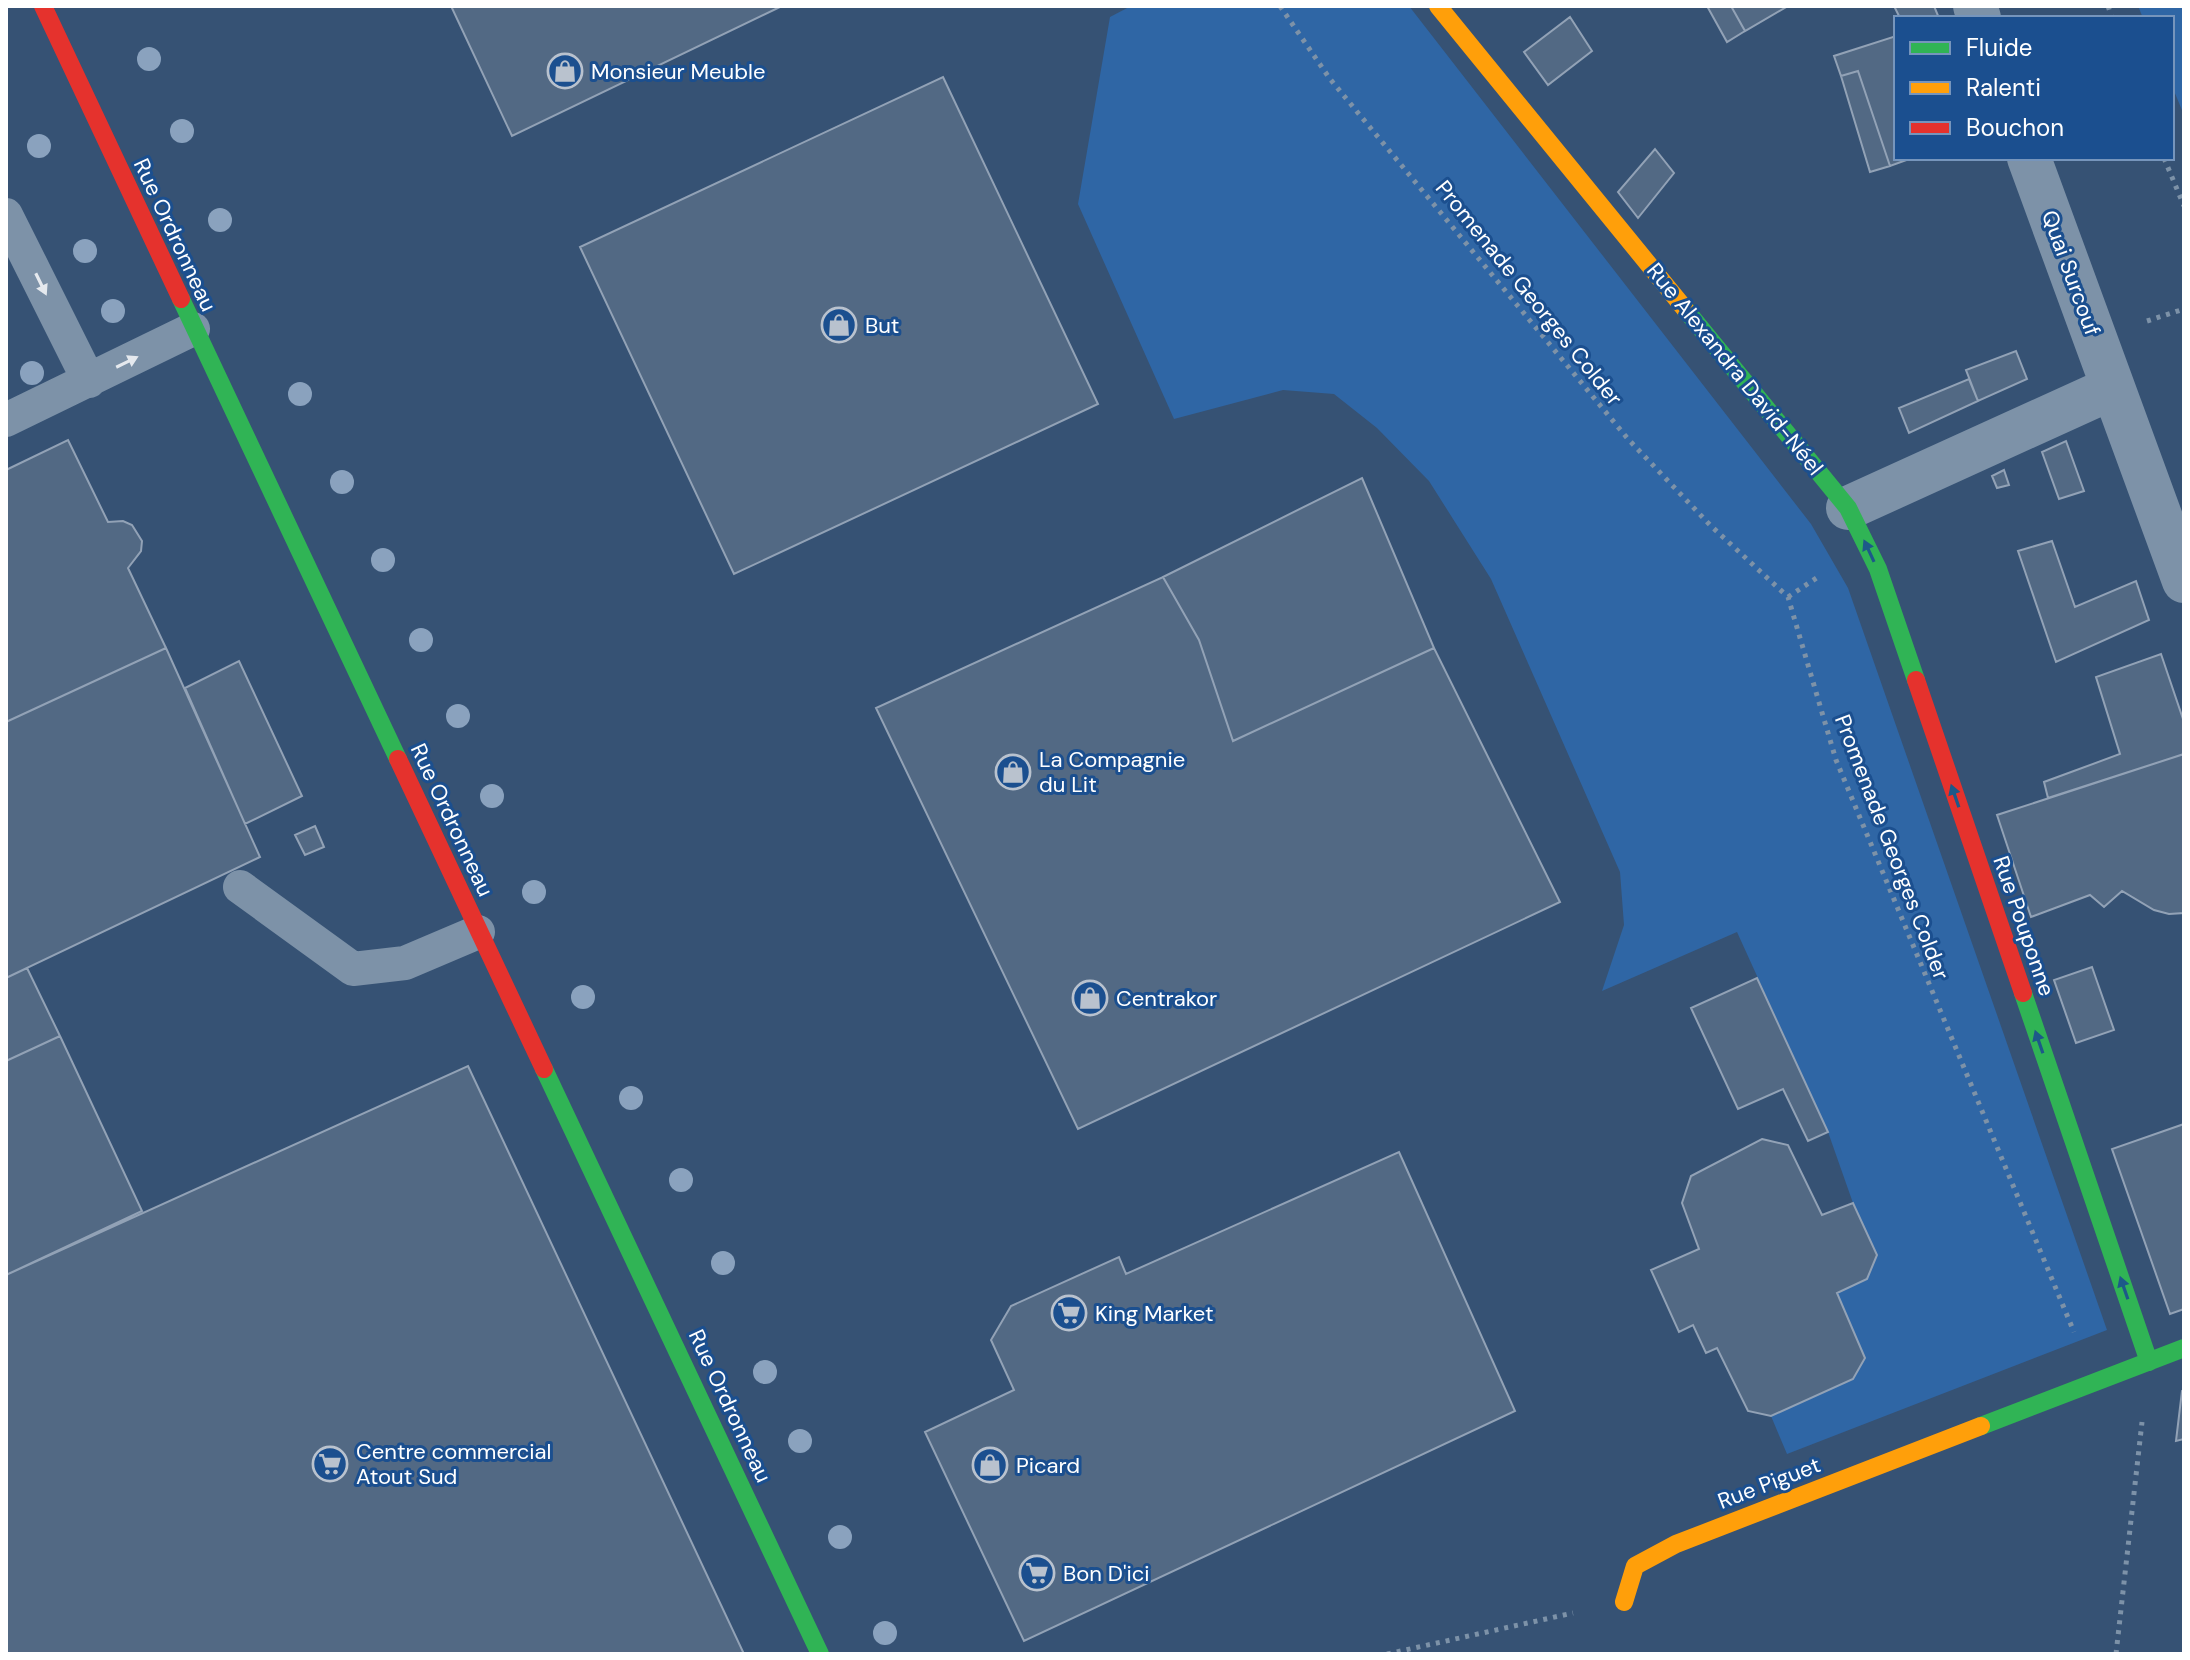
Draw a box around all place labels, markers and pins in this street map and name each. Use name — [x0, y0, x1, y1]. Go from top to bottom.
shop icon: Monsieur Meuble — [546, 52, 584, 90]
place label: Monsieur Meuble — [591, 57, 765, 86]
shop icon: But — [820, 306, 858, 344]
place label: But — [865, 311, 900, 340]
place label: La Compagnie du Lit — [1039, 745, 1185, 799]
shop icon: La Compagnie du Lit — [994, 753, 1032, 791]
shop icon: Centrakor — [1071, 979, 1109, 1017]
place label: Centrakor — [1116, 984, 1217, 1013]
supermarket icon: King Market — [1050, 1294, 1088, 1332]
place label: King Market — [1095, 1299, 1214, 1328]
place label: Centre commercial Atout Sud — [356, 1437, 551, 1491]
supermarket icon: Centre commercial Atout Sud — [311, 1445, 349, 1483]
shop icon: Picard — [971, 1446, 1009, 1484]
place label: Picard — [1016, 1451, 1080, 1480]
supermarket icon: Bon D'ici — [1018, 1554, 1056, 1592]
place label: Bon D'ici — [1063, 1559, 1150, 1588]

